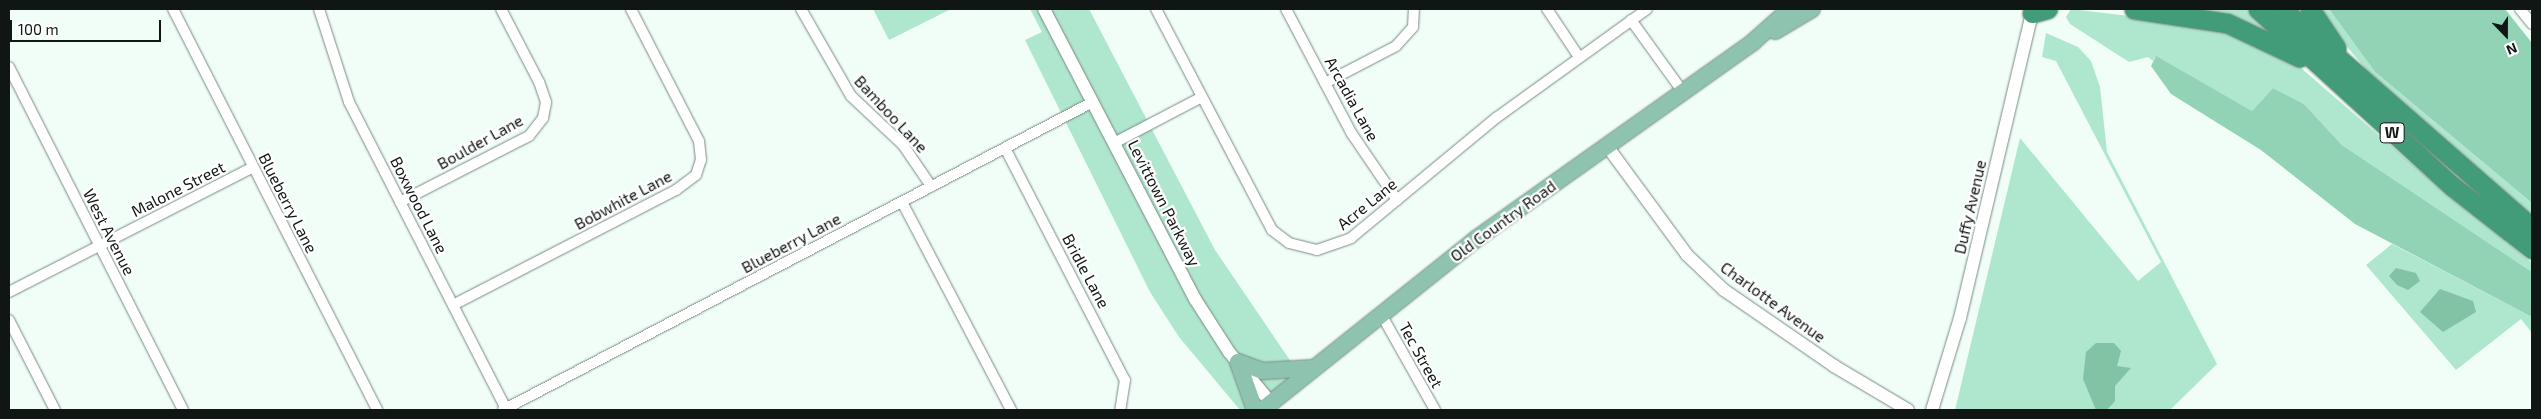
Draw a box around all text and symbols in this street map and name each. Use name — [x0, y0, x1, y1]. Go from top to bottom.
scale bar — [12, 10, 164, 42]
north arrow — [2481, 10, 2531, 60]
text: 100 m — [18, 20, 59, 38]
text: N — [2504, 40, 2520, 59]
street label: Arcadia Lane — [1321, 54, 1383, 144]
street label: Bamboo Lane — [850, 71, 932, 157]
street label: Boulder Lane — [434, 110, 526, 174]
road number: W — [2380, 120, 2404, 146]
street label: Levittown Parkway — [1124, 136, 1204, 270]
street label: Blueberry Lane — [255, 150, 321, 256]
street label: Boxwood Lane — [386, 153, 452, 257]
street label: Malone Street — [128, 157, 228, 221]
street label: Duffy Avenue — [1950, 158, 1990, 256]
street label: Bobwhite Lane — [571, 166, 675, 234]
street label: Acre Lane — [1333, 174, 1401, 234]
street label: Old Country Road — [1446, 176, 1560, 266]
street label: West Avenue — [79, 185, 139, 279]
street label: Blueberry Lane — [738, 209, 844, 277]
street label: Bridle Lane — [1058, 231, 1114, 311]
street label: Charlotte Avenue — [1717, 257, 1829, 347]
street label: Tec Street — [1395, 319, 1447, 391]

